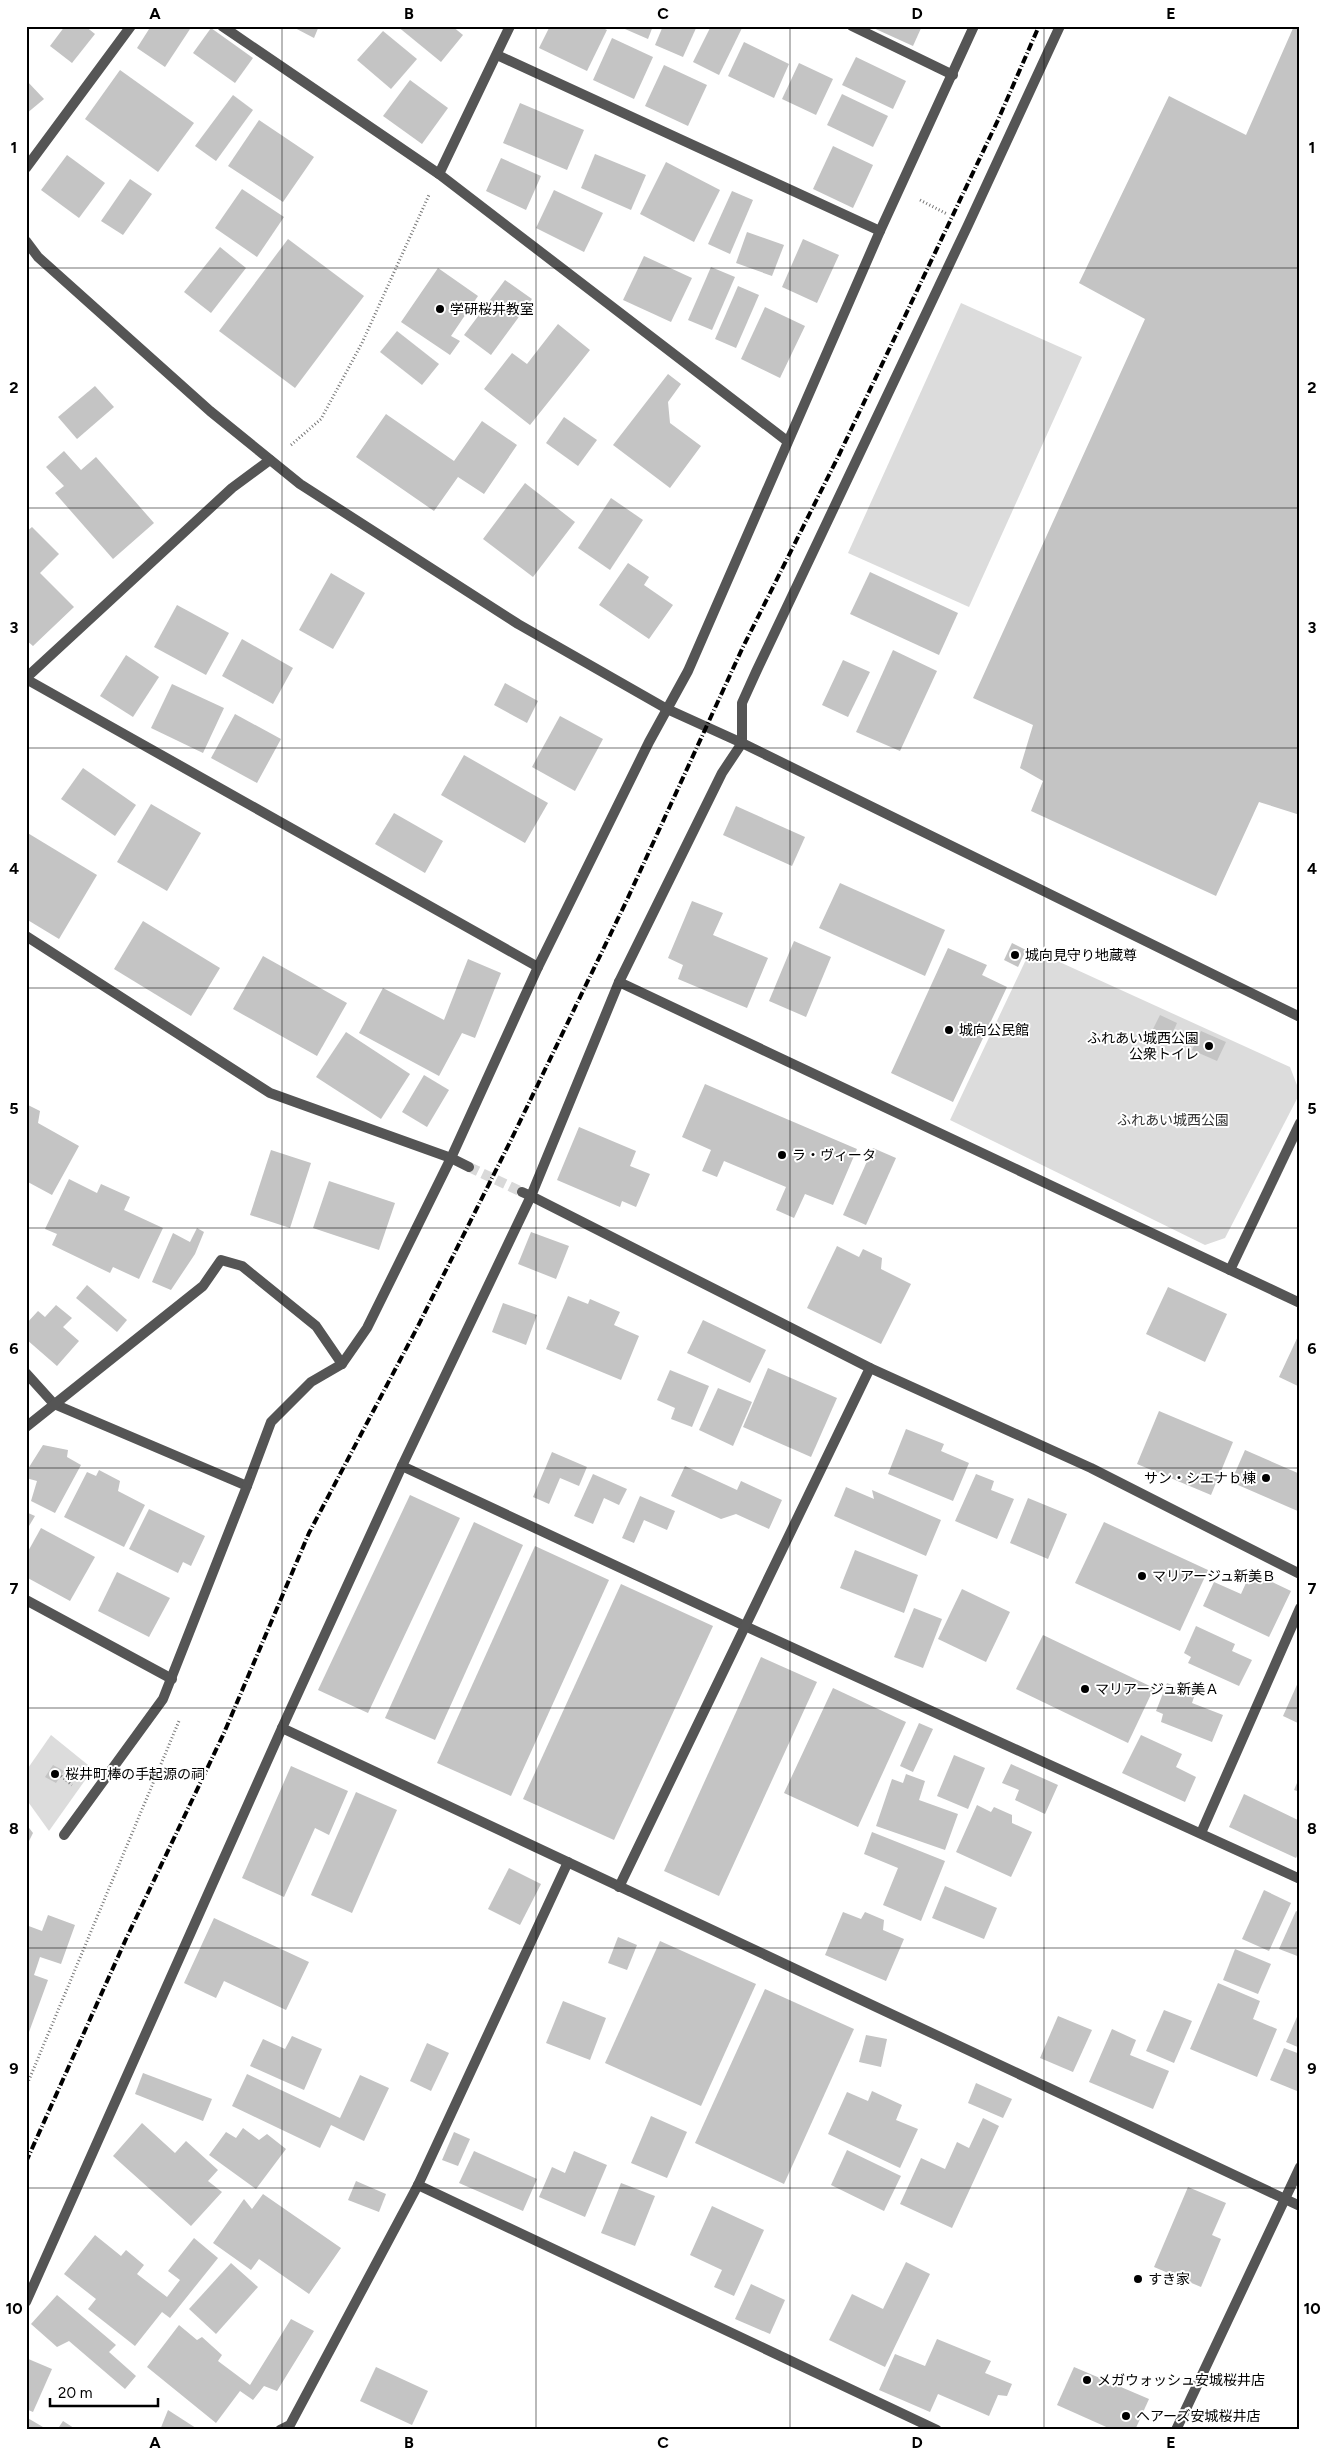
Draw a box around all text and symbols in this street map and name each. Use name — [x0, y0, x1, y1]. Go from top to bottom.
text: A — [149, 4, 161, 23]
text: B — [404, 4, 414, 23]
text: C — [657, 4, 669, 23]
text: D — [911, 4, 923, 23]
text: E — [1166, 4, 1176, 23]
text: 1 — [11, 138, 17, 157]
text: 1 — [1309, 138, 1315, 157]
place label: 学研桜井教室 — [450, 301, 534, 318]
marker: 学研桜井教室 — [434, 303, 446, 315]
text: 2 — [9, 378, 19, 397]
text: 2 — [1307, 378, 1317, 397]
text: 3 — [10, 618, 19, 637]
text: 3 — [1308, 618, 1317, 637]
text: 4 — [9, 859, 19, 878]
text: 4 — [1307, 859, 1317, 878]
place label: 城向見守り地蔵尊 — [1025, 947, 1137, 964]
marker: 城向見守り地蔵尊 — [1009, 949, 1021, 961]
place label: 城向公民館 — [959, 1022, 1029, 1039]
marker: 城向公民館 — [943, 1024, 955, 1036]
place label: ふれあい城西公園 公衆トイレ — [1087, 1030, 1199, 1063]
marker: ふれあい城西公園 公衆トイレ — [1203, 1040, 1215, 1052]
text: 5 — [9, 1099, 19, 1118]
text: 5 — [1307, 1099, 1317, 1118]
park label: ふれあい城西公園 — [1117, 1112, 1229, 1129]
place label: ラ・ヴィータ — [792, 1147, 876, 1164]
marker: ラ・ヴィータ — [776, 1149, 788, 1161]
text: 6 — [9, 1339, 19, 1358]
text: 6 — [1307, 1339, 1317, 1358]
place label: サン・シエナｂ棟 — [1144, 1470, 1256, 1487]
marker: サン・シエナｂ棟 — [1260, 1472, 1272, 1484]
place label: マリアージュ新美Ｂ — [1152, 1568, 1276, 1585]
marker: マリアージュ新美Ｂ — [1136, 1570, 1148, 1582]
text: 7 — [10, 1579, 19, 1598]
text: 7 — [1308, 1579, 1317, 1598]
place label: マリアージュ新美Ａ — [1095, 1681, 1219, 1698]
marker: マリアージュ新美Ａ — [1079, 1683, 1091, 1695]
place label: 桜井町棒の手起源の祠 — [65, 1766, 205, 1783]
marker: 桜井町棒の手起源の祠 — [49, 1768, 61, 1780]
text: 8 — [9, 1819, 19, 1838]
text: 8 — [1307, 1819, 1317, 1838]
text: 9 — [9, 2059, 19, 2078]
text: 9 — [1307, 2059, 1317, 2078]
place label: すき家 — [1148, 2271, 1190, 2288]
marker: すき家 — [1132, 2273, 1144, 2285]
text: 10 — [5, 2299, 23, 2318]
text: 10 — [1303, 2299, 1321, 2318]
place label: メガウォッシュ安城桜井店 — [1097, 2372, 1265, 2389]
marker: メガウォッシュ安城桜井店 — [1081, 2374, 1093, 2386]
scale bar — [50, 2376, 158, 2408]
text: 20 m — [58, 2384, 92, 2402]
place label: ヘアーズ安城桜井店 — [1136, 2408, 1260, 2425]
marker: ヘアーズ安城桜井店 — [1120, 2410, 1132, 2422]
text: A — [149, 2433, 161, 2452]
text: B — [404, 2433, 414, 2452]
text: C — [657, 2433, 669, 2452]
text: D — [911, 2433, 923, 2452]
text: E — [1166, 2433, 1176, 2452]

